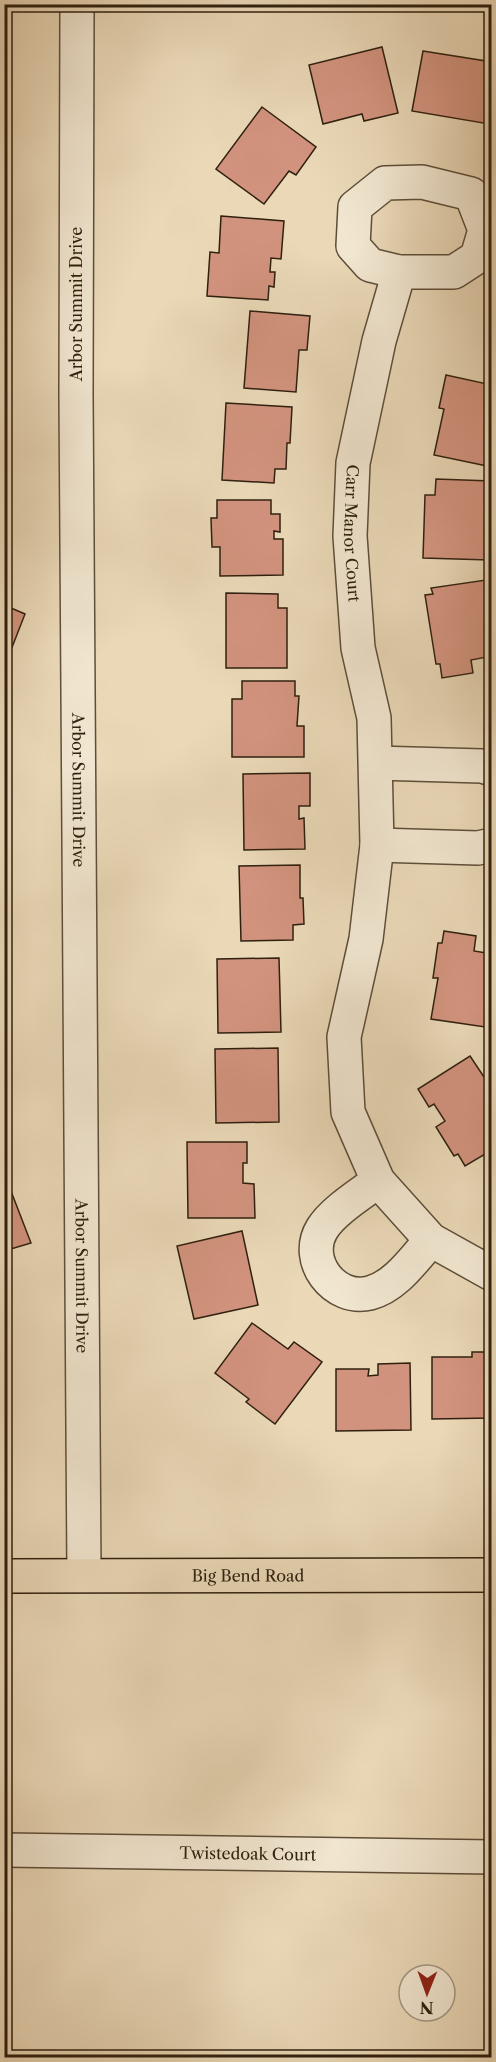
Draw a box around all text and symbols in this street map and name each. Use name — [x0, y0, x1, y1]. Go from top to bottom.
street label: Arbor Summit Drive — [66, 227, 86, 382]
street label: Carr Manor Court — [340, 464, 365, 603]
street label: Arbor Summit Drive — [68, 712, 89, 867]
street label: Arbor Summit Drive — [71, 1198, 92, 1353]
street label: Big Bend Road — [192, 1565, 305, 1586]
street label: Twistedoak Court — [180, 1843, 317, 1864]
north arrow — [397, 1963, 457, 2023]
text: N — [420, 1998, 434, 2018]

